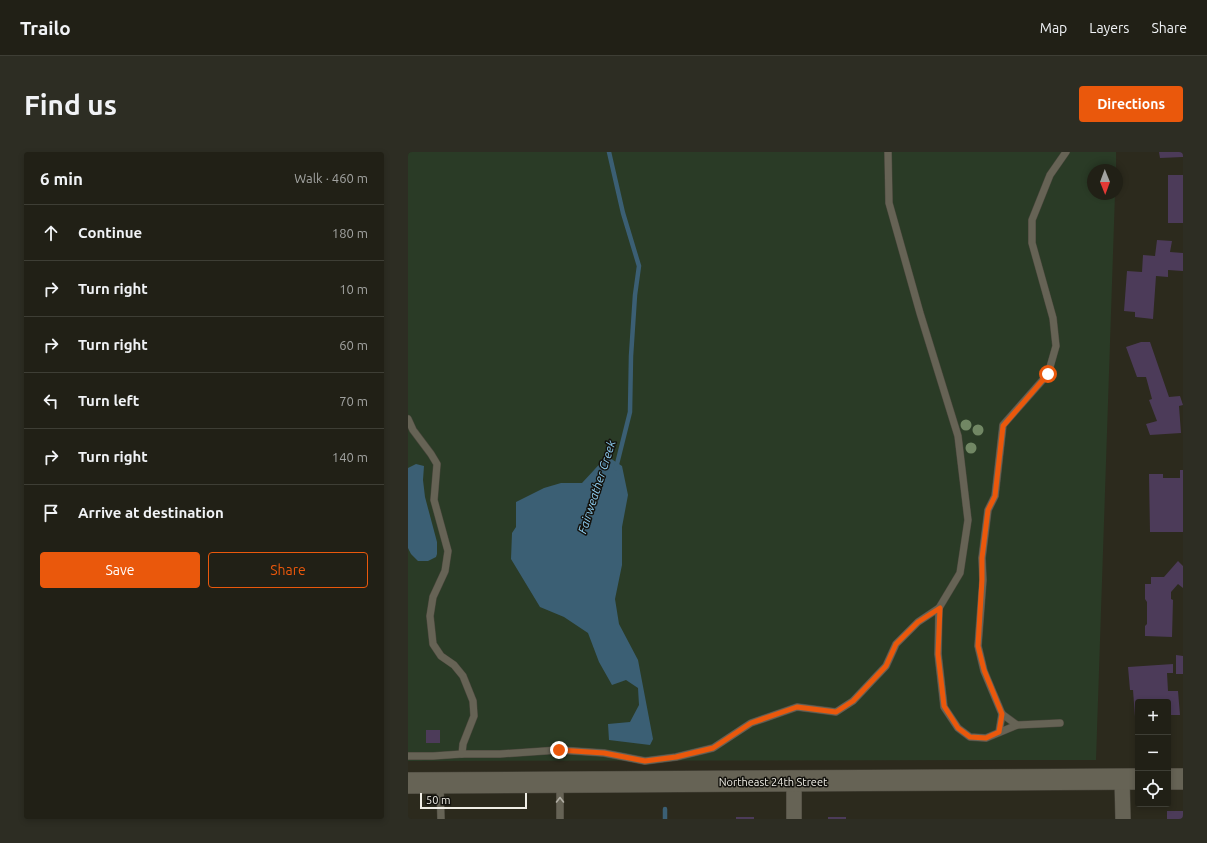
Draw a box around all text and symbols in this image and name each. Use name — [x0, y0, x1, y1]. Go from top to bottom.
text: Trailo — [20, 17, 71, 39]
text: Map — [1040, 20, 1067, 36]
text: Layers — [1089, 20, 1129, 36]
text: Share — [1151, 20, 1187, 36]
button: Directions — [1079, 86, 1183, 122]
text: Find us — [24, 89, 117, 120]
north arrow — [1087, 164, 1123, 200]
text: 6 min — [40, 169, 83, 188]
text: Walk · 460 m — [294, 171, 368, 185]
icon: ahead — [40, 222, 62, 244]
text: Continue — [78, 224, 142, 241]
text: 180 m — [332, 226, 368, 240]
icon: right — [40, 278, 62, 300]
text: Turn right — [78, 280, 148, 297]
text: 10 m — [339, 282, 368, 296]
icon: right — [40, 334, 62, 356]
text: Turn right — [78, 336, 148, 353]
text: 60 m — [339, 338, 368, 352]
route start — [1039, 365, 1057, 383]
icon: left — [40, 390, 62, 412]
text: Turn left — [78, 392, 139, 409]
text: 70 m — [339, 394, 368, 408]
water label: Fairweather Creek — [575, 438, 618, 535]
icon: right — [40, 446, 62, 468]
text: Turn right — [78, 448, 148, 465]
text: 140 m — [332, 450, 368, 464]
icon: arrive — [40, 502, 62, 524]
text: Arrive at destination — [78, 504, 224, 521]
button: Save — [40, 552, 200, 588]
button: Share — [208, 552, 368, 588]
map controls — [1135, 699, 1171, 807]
button: + — [1135, 699, 1171, 735]
button: − — [1135, 735, 1171, 771]
route end — [550, 741, 568, 759]
button: locate — [1135, 771, 1171, 807]
street label: Northeast 24th Street — [719, 776, 828, 788]
scale bar — [420, 791, 527, 810]
text: 50 m — [426, 794, 450, 806]
one-way arrow — [556, 797, 564, 803]

